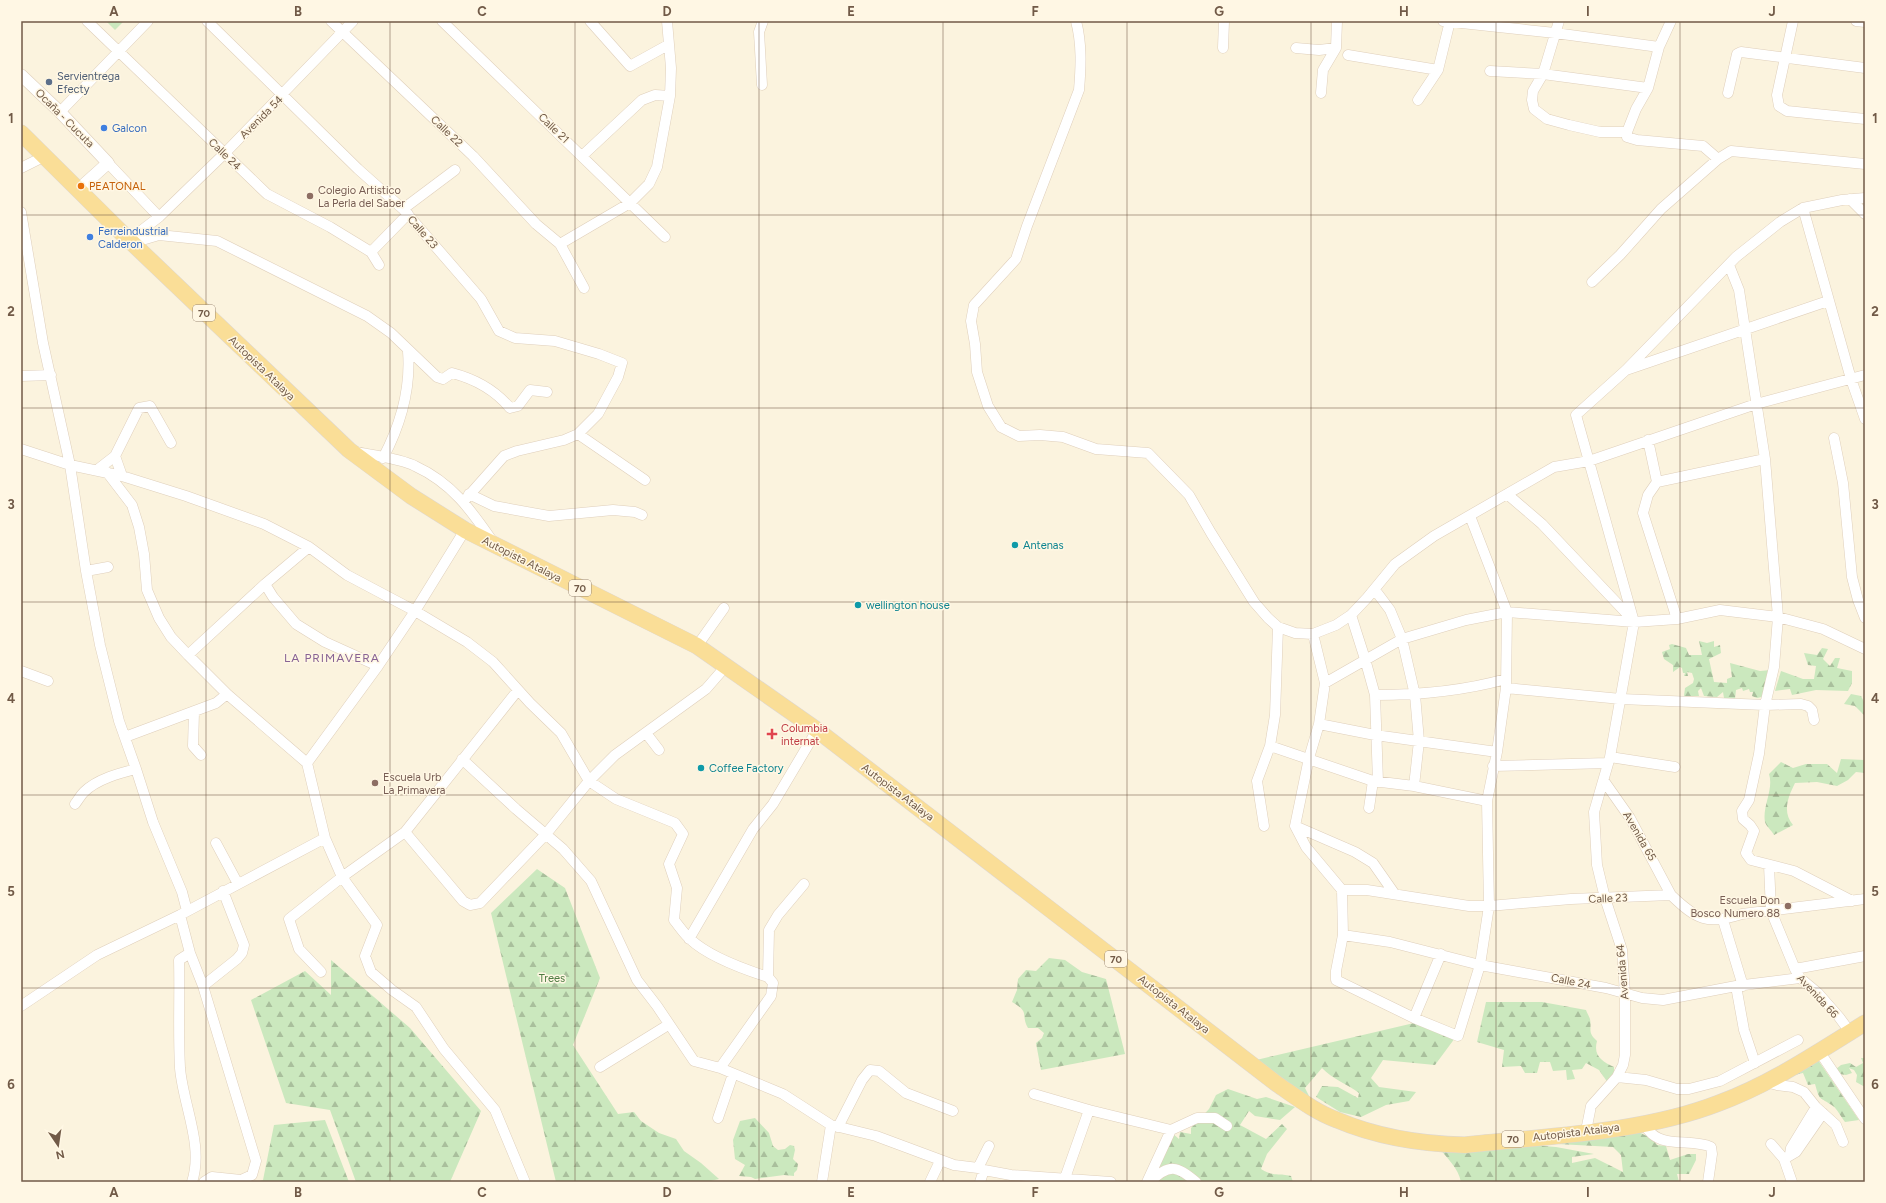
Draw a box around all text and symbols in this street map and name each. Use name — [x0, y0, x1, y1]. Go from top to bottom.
text: A — [109, 4, 119, 19]
text: B — [294, 4, 302, 19]
text: C — [477, 4, 487, 19]
text: D — [662, 4, 672, 19]
text: E — [847, 4, 855, 19]
text: F — [1031, 4, 1039, 19]
text: G — [1214, 4, 1224, 19]
text: H — [1399, 4, 1409, 19]
text: I — [1586, 4, 1590, 19]
text: J — [1768, 4, 1776, 19]
place label: Servientrega Efecty — [57, 70, 120, 96]
marker: Servientrega Efecty — [44, 77, 54, 87]
street label: Ocaña - Cucuta — [33, 86, 97, 150]
street label: Avenida 54 — [237, 93, 286, 142]
text: 1 — [8, 111, 14, 126]
street label: Calle 21 — [536, 111, 572, 146]
text: 1 — [1872, 111, 1878, 126]
street label: Calle 22 — [428, 113, 465, 150]
place label: Galcon — [112, 122, 147, 135]
marker: Galcon — [99, 123, 109, 133]
street label: Calle 24 — [206, 136, 244, 173]
place label: PEATONAL — [89, 180, 146, 193]
marker: PEATONAL — [76, 181, 86, 191]
place label: Colegio Artistico La Perla del Saber — [318, 184, 405, 210]
marker: Colegio Artistico La Perla del Saber — [305, 191, 315, 201]
street label: Calle 23 — [405, 213, 440, 251]
place label: Ferreindustrial Calderon — [98, 225, 168, 251]
marker: Ferreindustrial Calderon — [85, 232, 95, 242]
text: 2 — [7, 304, 15, 319]
text: 2 — [1871, 304, 1879, 319]
road number: 70 — [193, 305, 215, 321]
street label: Autopista Atalaya — [226, 333, 298, 403]
text: 3 — [7, 497, 15, 512]
text: 3 — [1871, 497, 1879, 512]
street label: Autopista Atalaya — [480, 534, 564, 585]
place label: Antenas — [1023, 539, 1064, 552]
marker: Antenas — [1010, 540, 1020, 550]
road number: 70 — [569, 580, 591, 596]
place label: wellington house — [866, 599, 950, 612]
marker: wellington house — [853, 600, 863, 610]
district label: LA PRIMAVERA — [284, 651, 380, 665]
text: 4 — [7, 691, 15, 706]
text: 4 — [1871, 691, 1879, 706]
place label: Columbia internat — [781, 722, 828, 748]
marker: Columbia internat — [766, 728, 778, 740]
street label: Autopista Atalaya — [859, 761, 936, 824]
place label: Coffee Factory — [709, 762, 784, 775]
marker: Coffee Factory — [696, 763, 706, 773]
place label: Escuela Urb La Primavera — [383, 771, 445, 797]
marker: Escuela Urb La Primavera — [370, 778, 380, 788]
street label: Avenida 65 — [1620, 809, 1659, 863]
text: 5 — [7, 884, 15, 899]
text: 5 — [1871, 884, 1879, 899]
street label: Calle 23 — [1588, 891, 1628, 906]
place label: Escuela Don Bosco Numero 88 — [1690, 894, 1780, 920]
marker: Escuela Don Bosco Numero 88 — [1783, 901, 1793, 911]
street label: Avenida 64 — [1614, 944, 1631, 1000]
road number: 70 — [1105, 951, 1127, 967]
street label: Calle 24 — [1550, 971, 1592, 992]
park label: Trees — [539, 972, 565, 985]
street label: Autopista Atalaya — [1135, 972, 1212, 1036]
street label: Avenida 66 — [1794, 972, 1841, 1021]
text: 6 — [7, 1077, 15, 1092]
text: 6 — [1871, 1077, 1879, 1092]
street label: Autopista Atalaya — [1532, 1121, 1620, 1144]
north arrow — [38, 1125, 78, 1165]
road number: 70 — [1502, 1131, 1524, 1147]
text: N — [55, 1147, 66, 1162]
text: A — [109, 1185, 119, 1200]
text: B — [294, 1185, 302, 1200]
text: C — [477, 1185, 487, 1200]
text: D — [662, 1185, 672, 1200]
text: E — [847, 1185, 855, 1200]
text: F — [1031, 1185, 1039, 1200]
text: G — [1214, 1185, 1224, 1200]
text: H — [1399, 1185, 1409, 1200]
text: I — [1586, 1185, 1590, 1200]
text: J — [1768, 1185, 1776, 1200]

